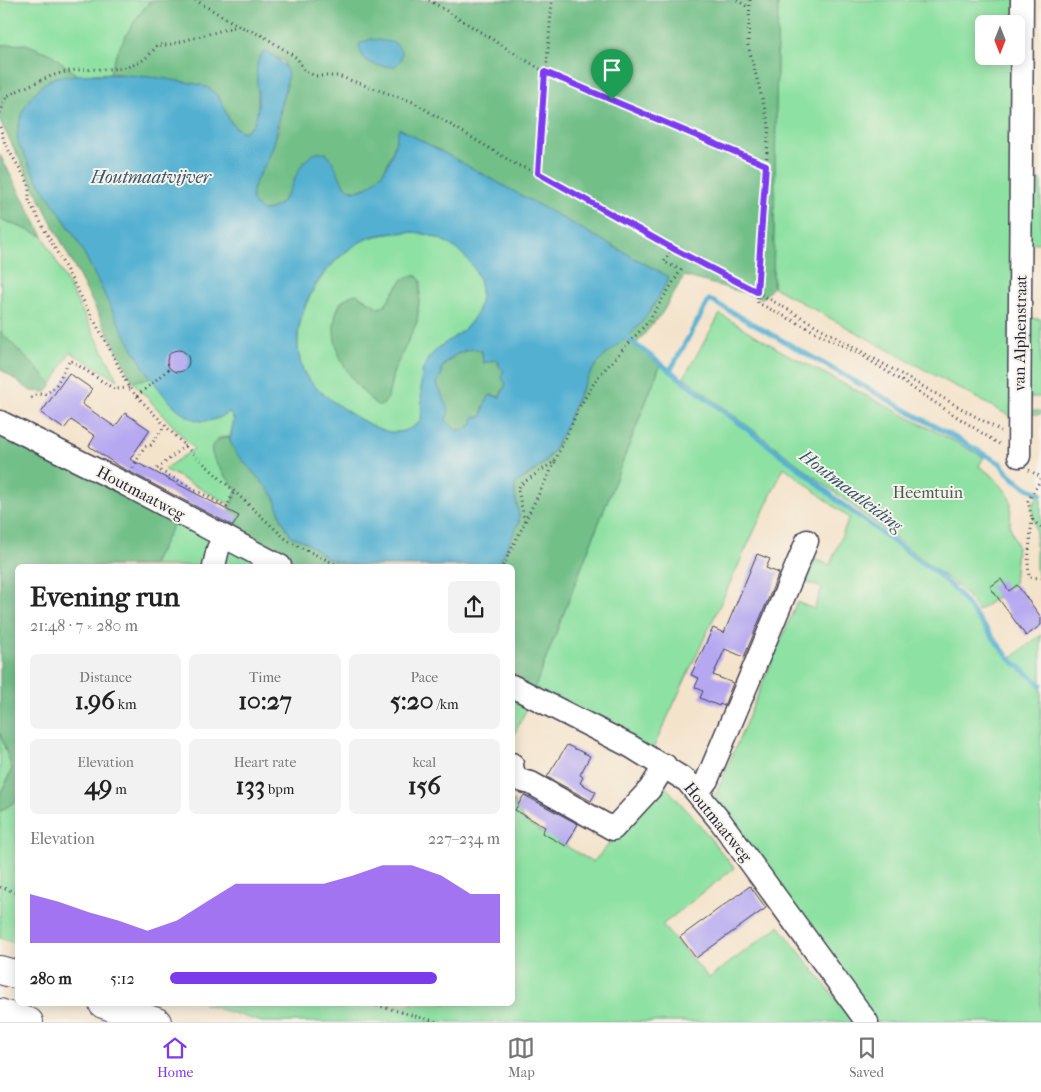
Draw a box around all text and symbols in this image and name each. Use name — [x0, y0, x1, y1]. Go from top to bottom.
north arrow — [975, 15, 1025, 65]
map controls — [975, 15, 1025, 65]
pin — [591, 49, 633, 100]
icon: arrive — [598, 56, 626, 84]
water label: Houtmaatvijver — [90, 167, 213, 188]
street label: van Alphenstraat — [1009, 274, 1031, 391]
water label: Houtmaatleiding — [795, 445, 907, 537]
street label: Houtmaatweg — [94, 462, 189, 524]
park label: Heemtuin — [893, 483, 964, 502]
text: Evening run — [30, 580, 180, 613]
button: share — [448, 581, 500, 633]
text: 21:48 · 7 × 280 m — [30, 616, 138, 635]
text: Distance — [79, 669, 132, 686]
text: Time — [249, 669, 281, 686]
text: Pace — [410, 669, 438, 686]
text: 1.96 — [75, 686, 115, 715]
text: 10:27 — [238, 686, 292, 715]
text: 5:20 — [390, 686, 433, 715]
text: km — [115, 696, 137, 713]
text: /km — [433, 696, 459, 713]
text: Elevation — [77, 754, 134, 771]
text: Heart rate — [234, 754, 296, 771]
text: kcal — [413, 754, 436, 771]
text: 49 — [84, 771, 112, 800]
text: 133 — [236, 771, 265, 800]
text: 156 — [408, 771, 441, 800]
street label: Houtmaatweg — [680, 778, 756, 866]
text: m — [112, 781, 127, 798]
text: bpm — [265, 781, 294, 798]
text: Elevation — [30, 829, 95, 848]
text: 227–234 m — [428, 829, 500, 848]
text: 280 m — [30, 969, 72, 988]
text: 5:12 — [110, 969, 135, 988]
tab: Home — [157, 1034, 193, 1081]
tab: Map — [507, 1034, 535, 1081]
tab: Saved — [849, 1034, 884, 1081]

